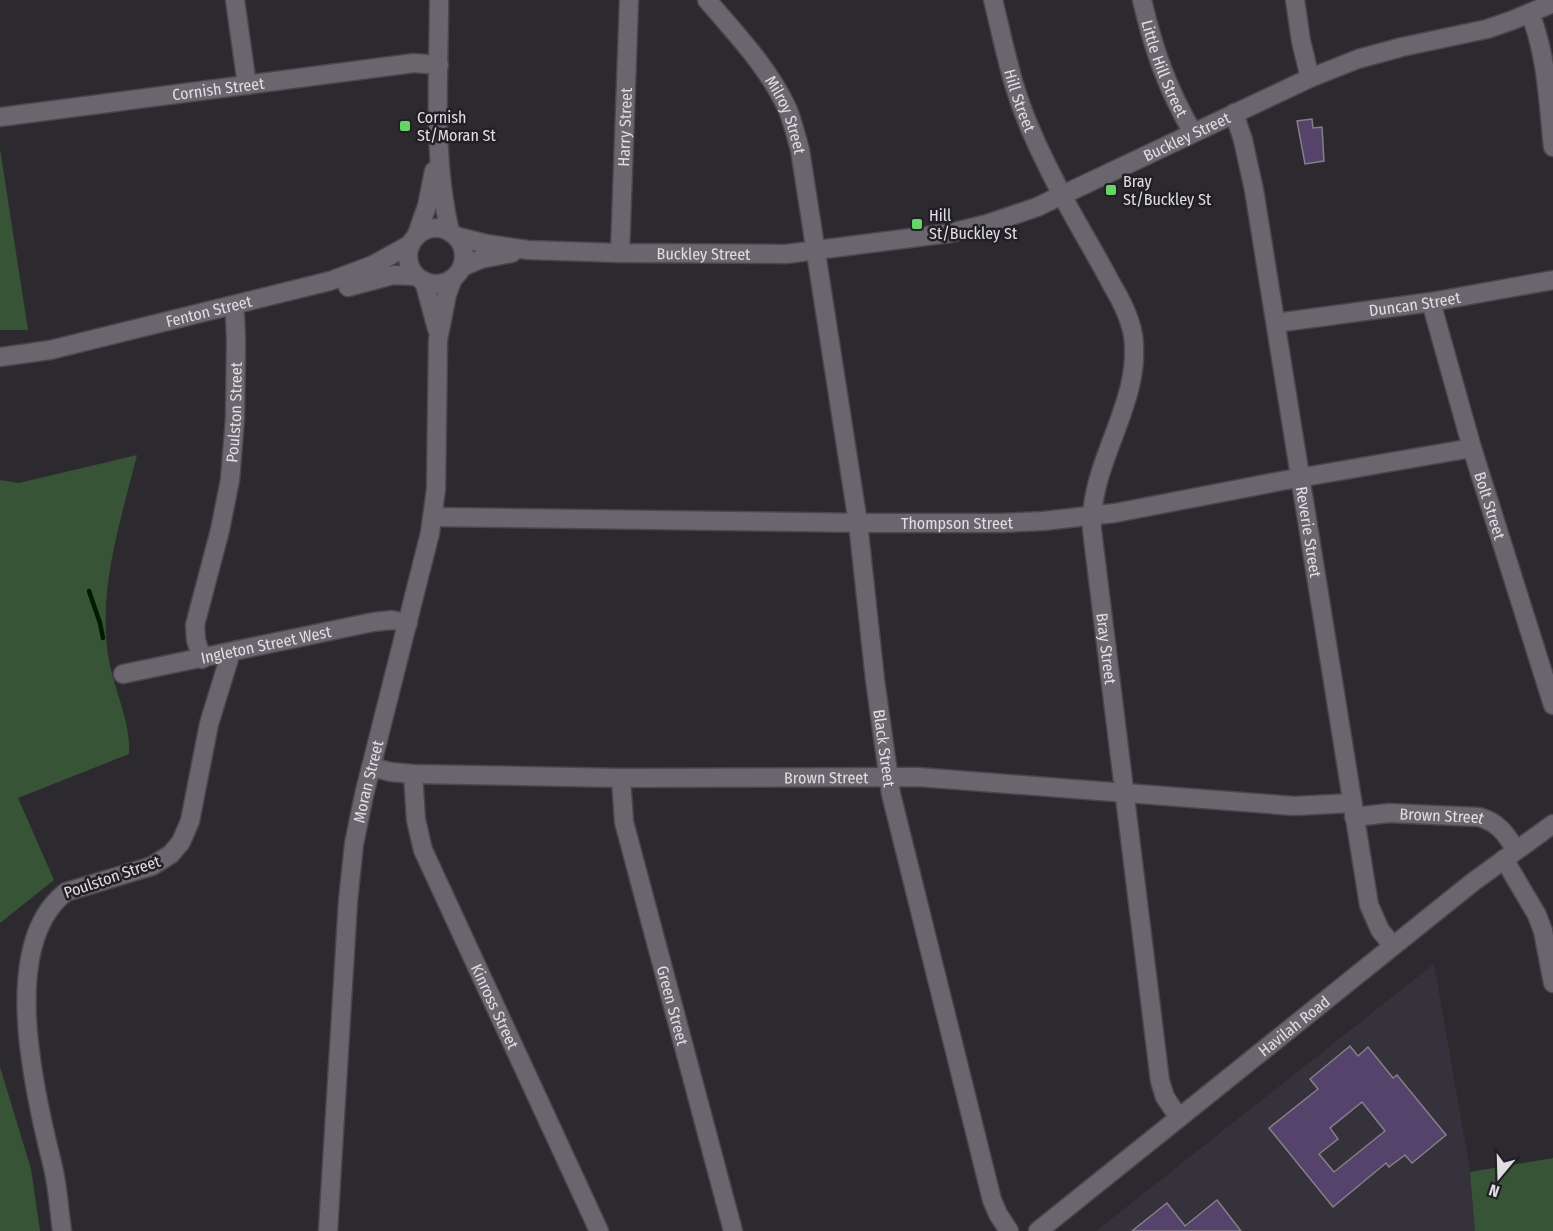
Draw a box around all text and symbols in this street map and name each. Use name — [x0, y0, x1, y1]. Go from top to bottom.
street label: Little Hill Street — [1138, 18, 1192, 121]
street label: Hill Street — [1001, 67, 1040, 135]
street label: Milroy Street — [762, 72, 810, 156]
street label: Cornish Street — [171, 73, 266, 104]
street label: Harry Street — [614, 87, 635, 167]
street label: Buckley Street — [1140, 107, 1234, 165]
place label: Cornish St/Moran St — [417, 108, 497, 145]
marker: Cornish St/Moran St — [398, 119, 412, 133]
place label: Bray St/Buckley St — [1123, 172, 1212, 209]
marker: Bray St/Buckley St — [1104, 183, 1118, 197]
place label: Hill St/Buckley St — [929, 206, 1018, 243]
marker: Hill St/Buckley St — [910, 217, 924, 231]
street label: Buckley Street — [657, 244, 751, 263]
street label: Duncan Street — [1368, 287, 1463, 320]
street label: Fenton Street — [164, 291, 254, 331]
street label: Poulston Street — [222, 361, 245, 463]
street label: Bolt Street — [1471, 469, 1510, 542]
street label: Reverie Street — [1292, 485, 1326, 580]
street label: Thompson Street — [901, 513, 1014, 533]
street label: Bray Street — [1093, 612, 1121, 686]
street label: Ingleton Street West — [199, 621, 334, 667]
street label: Black Street — [870, 708, 900, 789]
street label: Moran Street — [349, 737, 387, 824]
street label: Brown Street — [784, 768, 869, 787]
street label: Brown Street — [1399, 804, 1487, 828]
street label: Poulston Street — [61, 851, 163, 902]
street label: Kinross Street — [467, 961, 523, 1052]
street label: Green Street — [653, 964, 693, 1048]
street label: Havilah Road — [1254, 991, 1333, 1060]
north arrow — [1469, 1147, 1529, 1207]
text: N — [1487, 1180, 1502, 1201]

